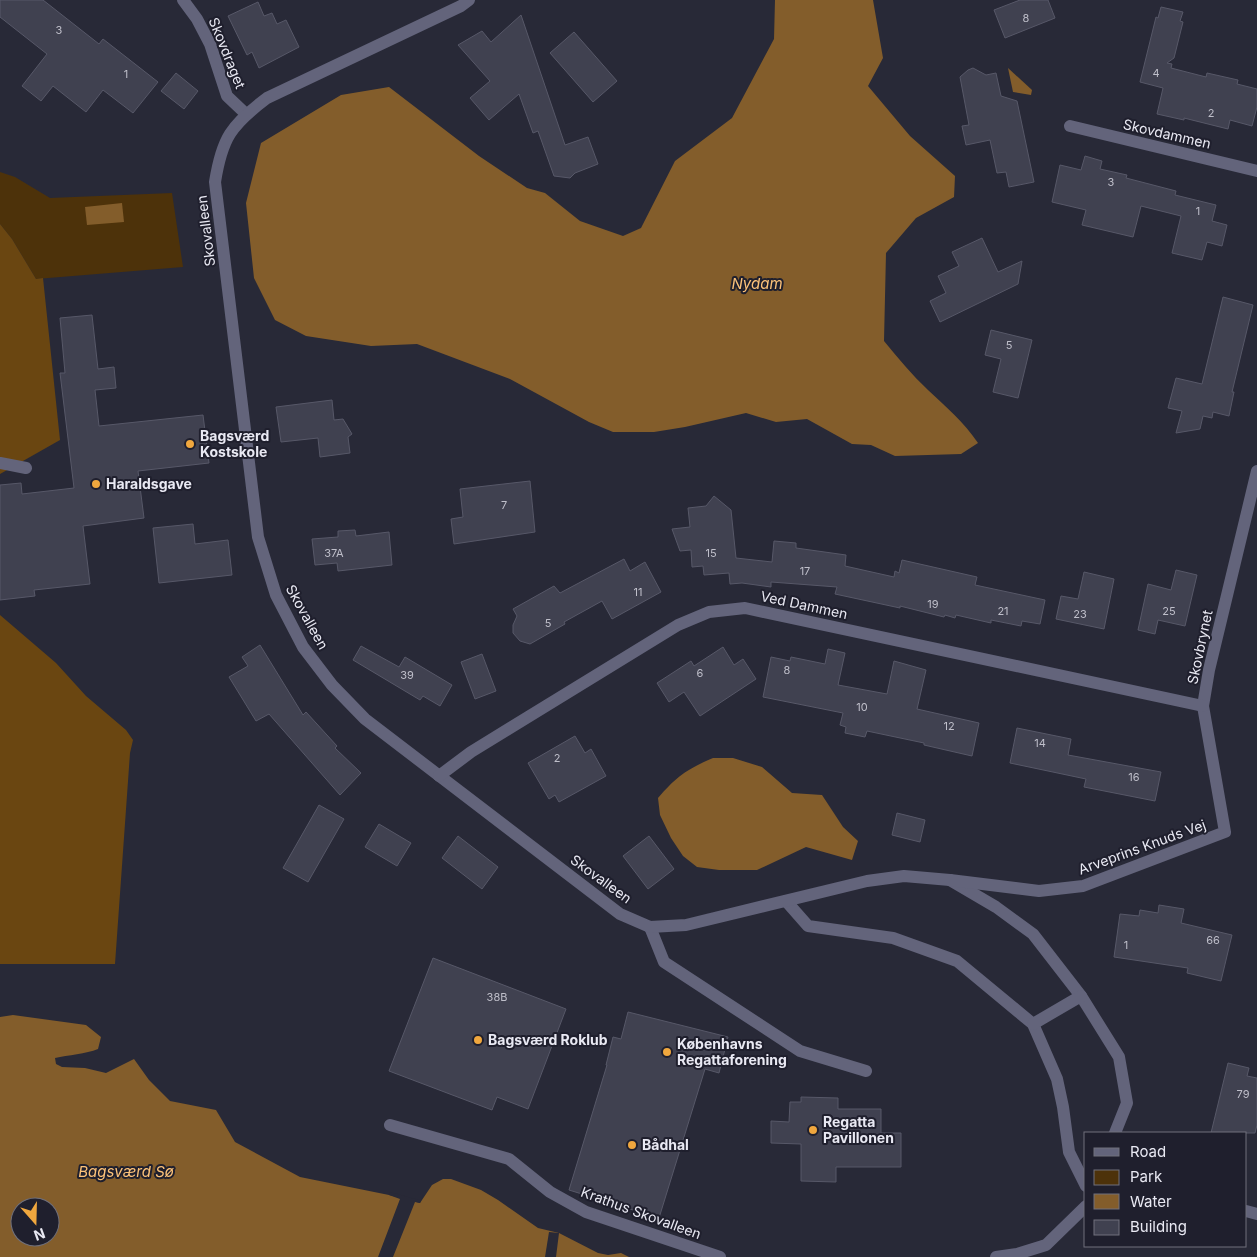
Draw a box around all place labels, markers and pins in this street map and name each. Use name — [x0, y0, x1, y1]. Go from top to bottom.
place label: Bagsværd Kostskole — [200, 427, 269, 460]
marker: Bagsværd Kostskole — [184, 438, 196, 450]
place label: Haraldsgave — [106, 475, 192, 492]
marker: Haraldsgave — [90, 478, 102, 490]
place label: Bagsværd Roklub — [488, 1031, 608, 1048]
marker: Bagsværd Roklub — [472, 1034, 484, 1046]
place label: Københavns Regattaforening — [677, 1035, 787, 1068]
marker: Københavns Regattaforening — [661, 1046, 673, 1058]
place label: Regatta Pavillonen — [823, 1113, 894, 1146]
marker: Regatta Pavillonen — [807, 1124, 819, 1136]
place label: Bådhal — [642, 1136, 689, 1153]
marker: Bådhal — [626, 1139, 638, 1151]

